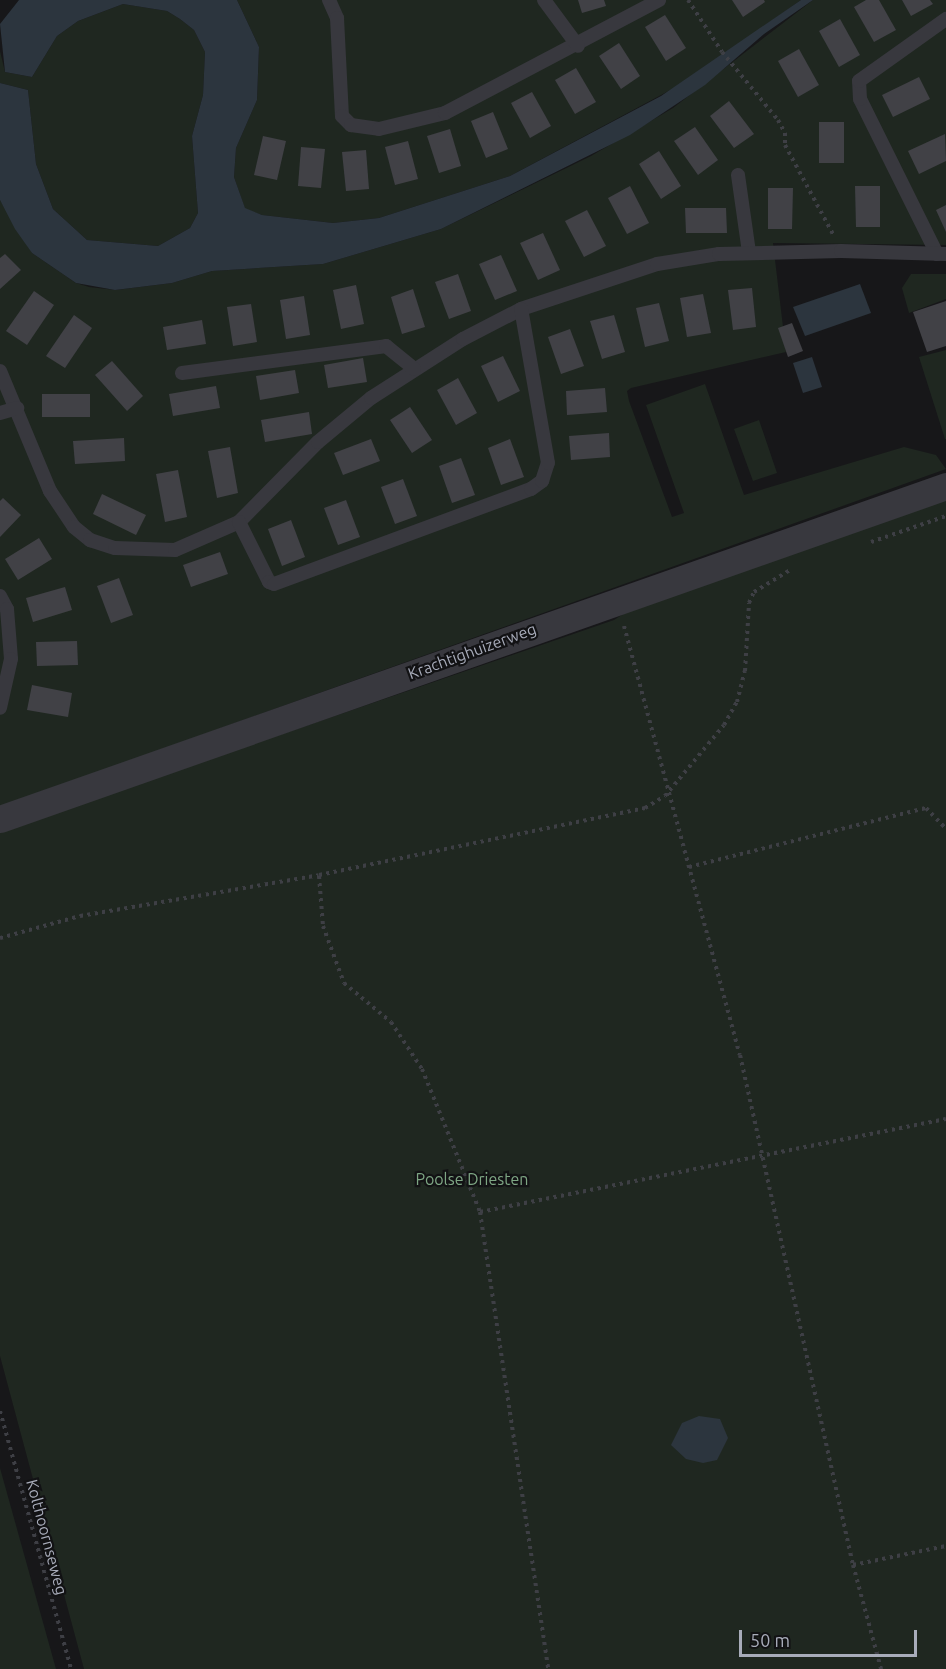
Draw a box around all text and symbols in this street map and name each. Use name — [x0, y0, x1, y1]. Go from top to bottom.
street label: Krachtighuizerweg — [405, 619, 539, 683]
park label: Poolse Driesten — [416, 1169, 528, 1189]
street label: Kolthoornseweg — [22, 1477, 72, 1597]
scale bar — [742, 1618, 920, 1656]
text: 50 m — [750, 1630, 790, 1650]

